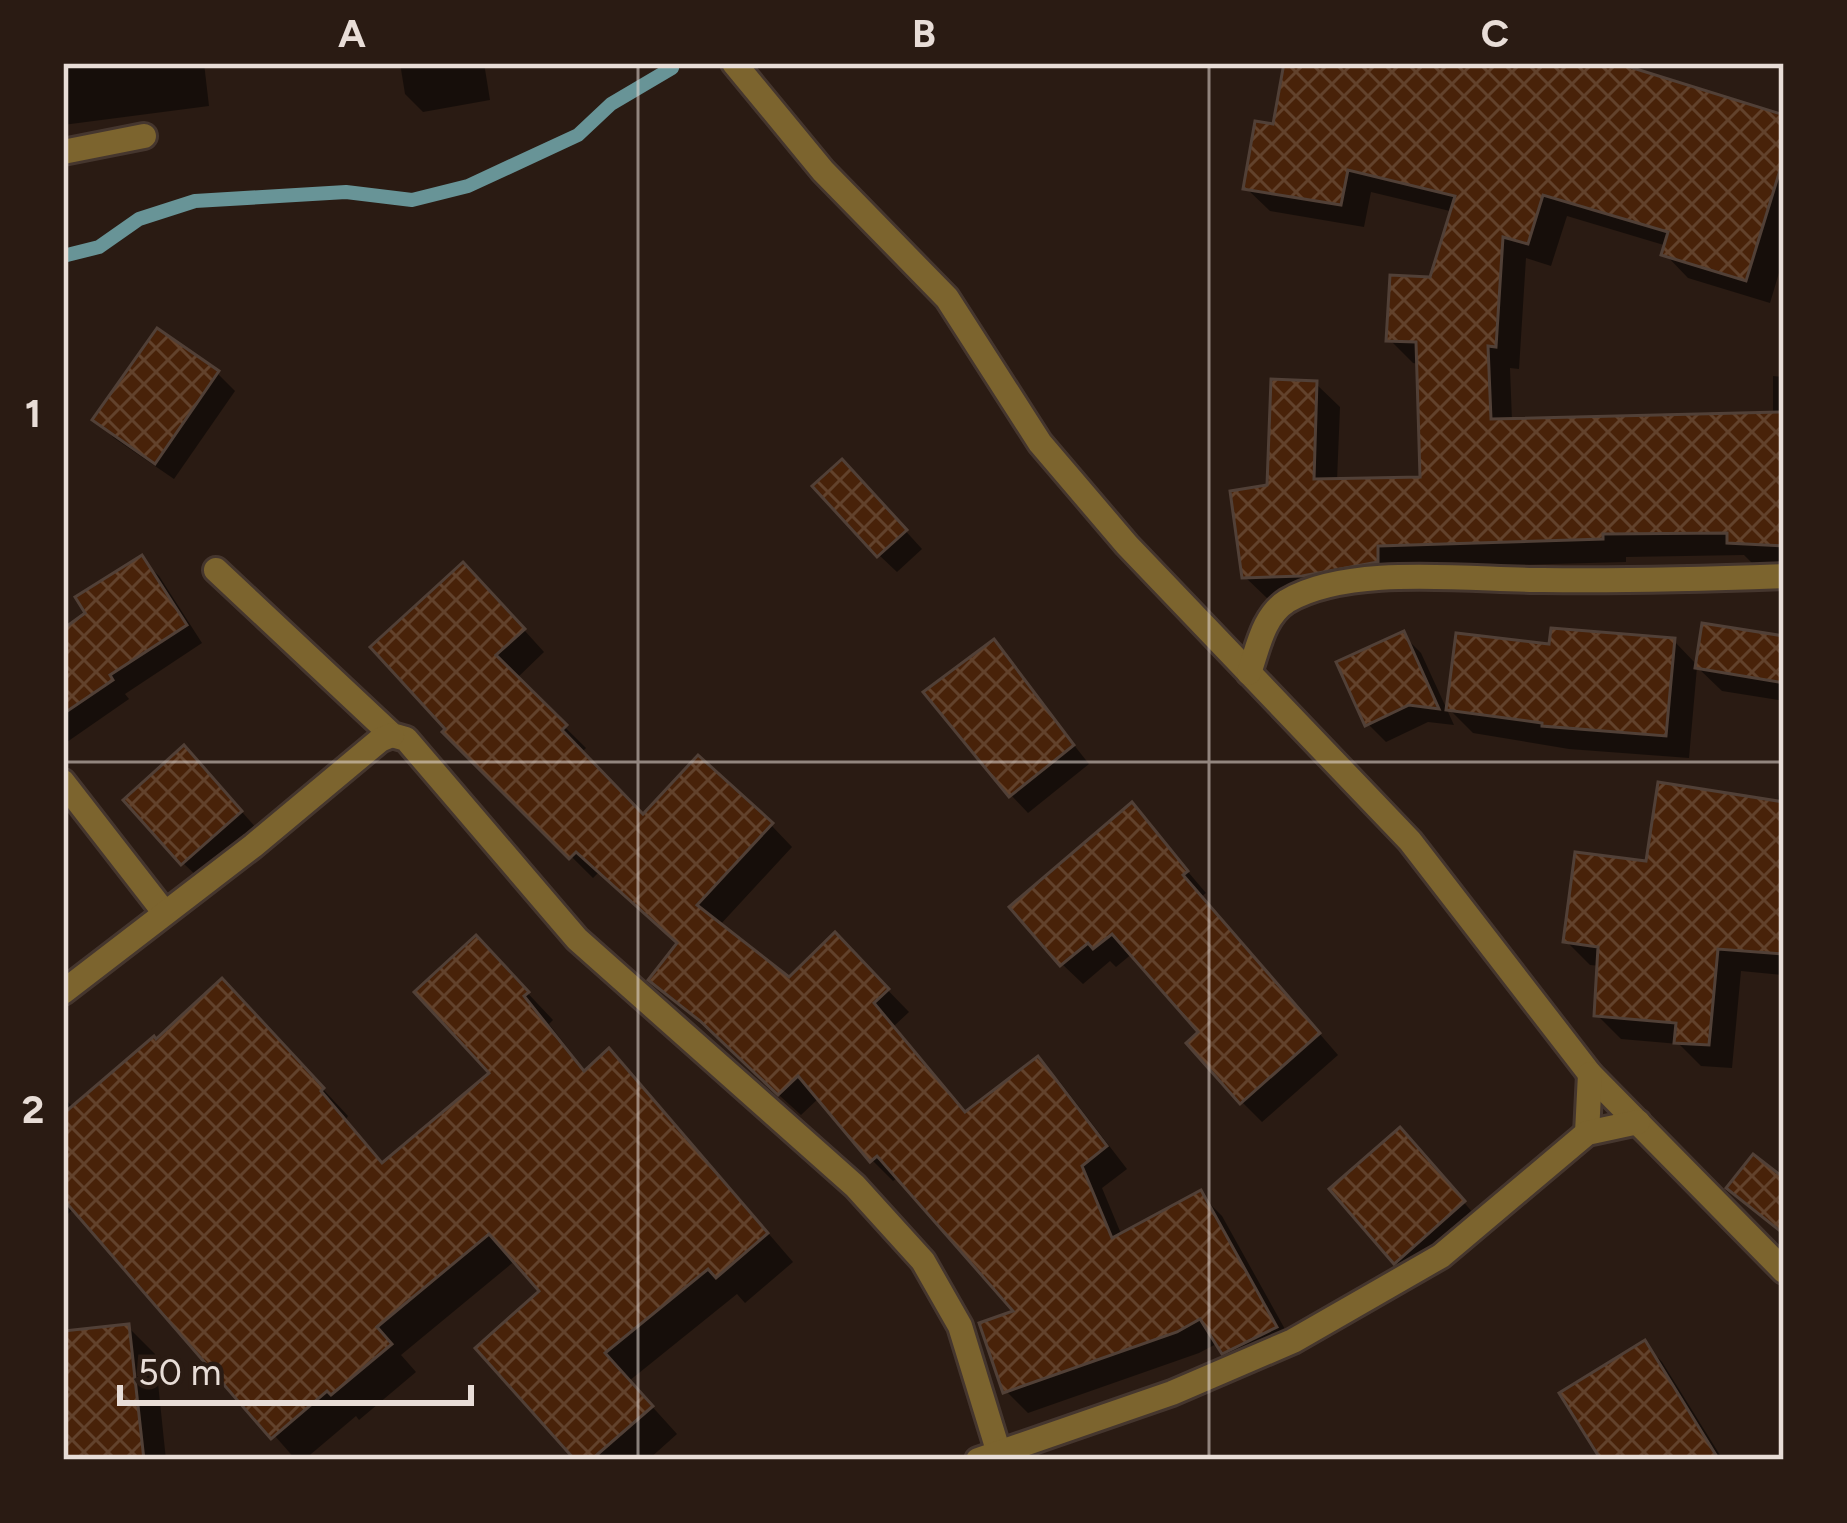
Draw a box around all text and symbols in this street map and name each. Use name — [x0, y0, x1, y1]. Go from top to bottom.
text: A — [338, 10, 366, 57]
text: B — [912, 10, 936, 57]
text: C — [1481, 10, 1509, 57]
text: 1 — [25, 390, 41, 437]
text: 2 — [22, 1086, 44, 1133]
scale bar — [120, 1331, 471, 1405]
text: 50 m — [138, 1351, 221, 1394]

